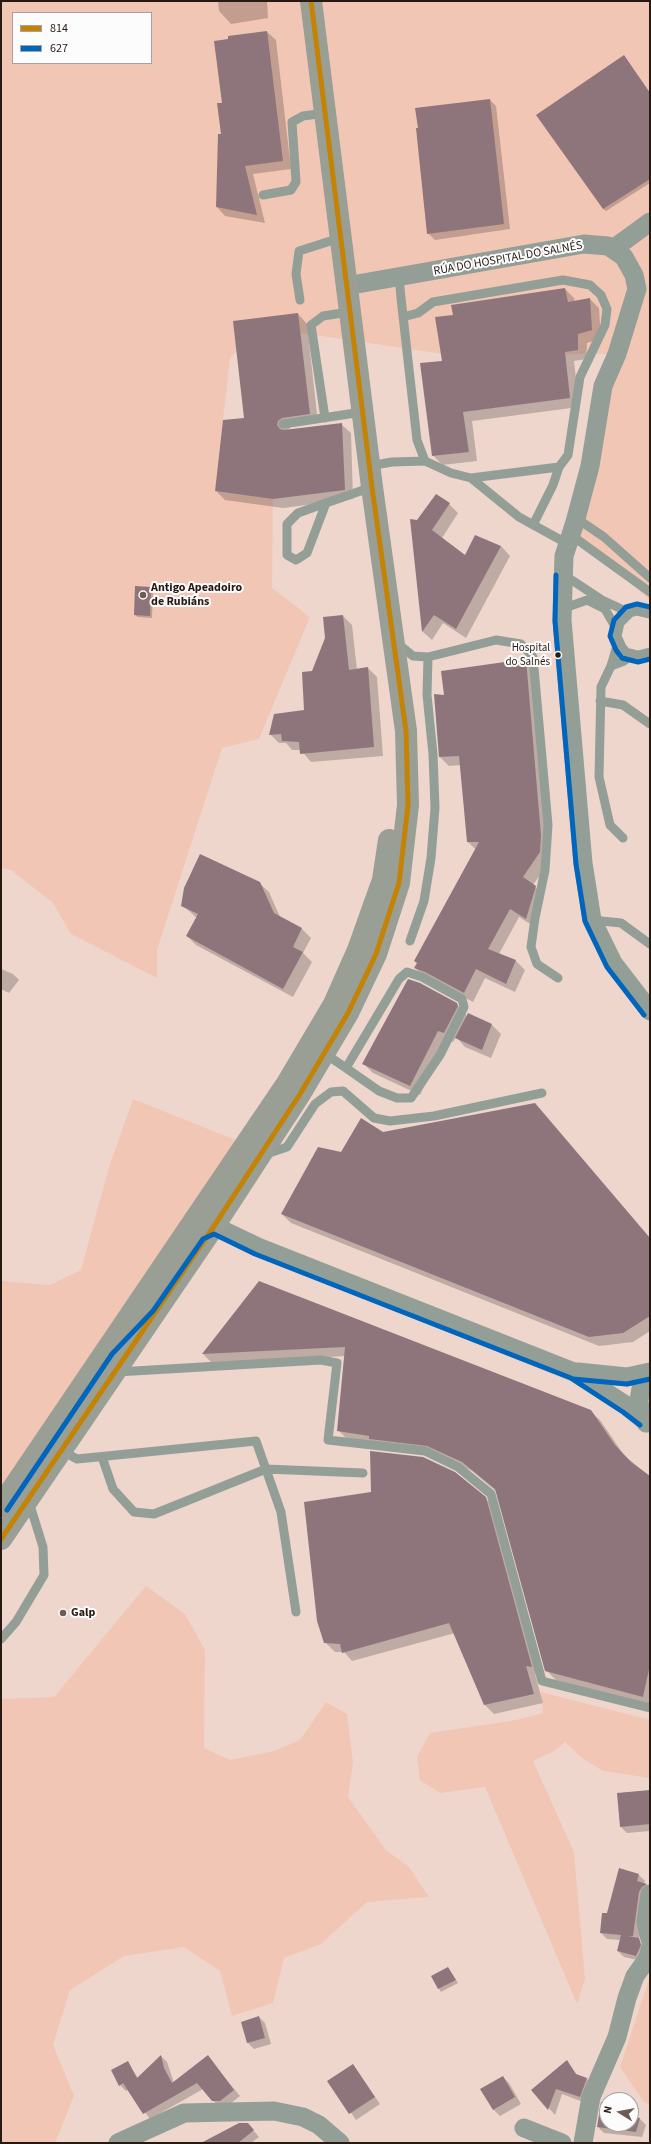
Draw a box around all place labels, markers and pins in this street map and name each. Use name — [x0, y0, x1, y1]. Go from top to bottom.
place label: Antigo Apeadoiro de Rubiáns — [151, 581, 242, 609]
marker: Antigo Apeadoiro de Rubiáns — [138, 590, 148, 600]
place label: Hospital do Salnés — [505, 642, 550, 668]
marker: Hospital do Salnés — [553, 650, 563, 660]
place label: Galp — [71, 1606, 95, 1620]
marker: Galp — [58, 1608, 68, 1618]

